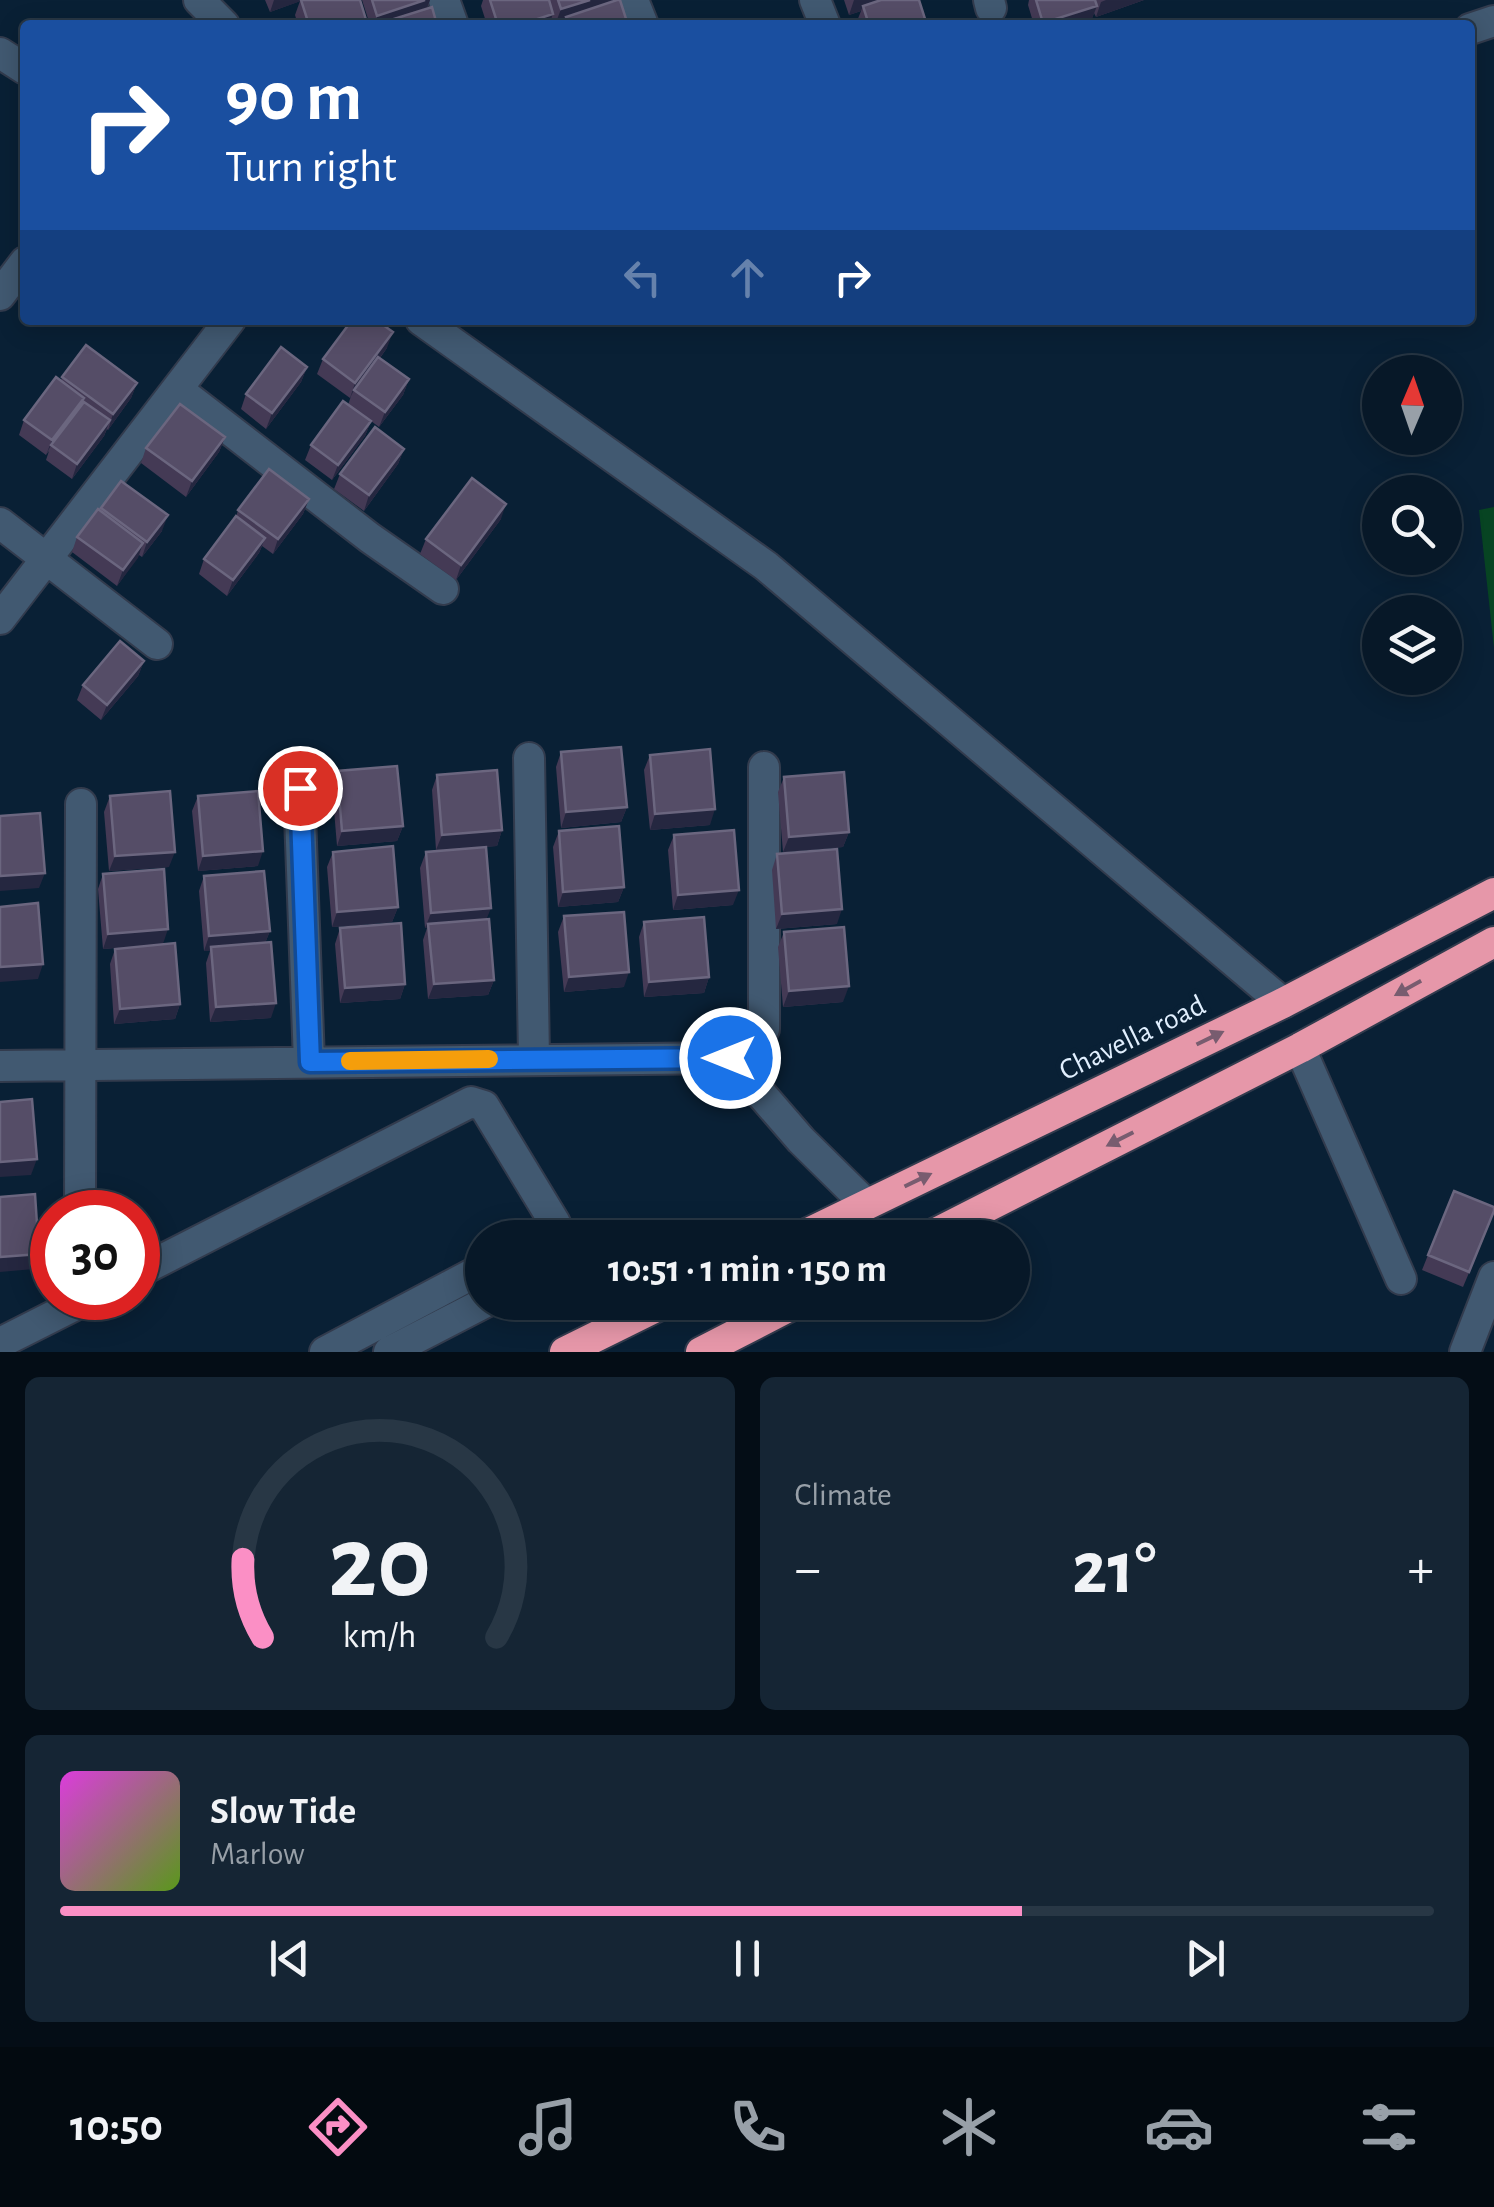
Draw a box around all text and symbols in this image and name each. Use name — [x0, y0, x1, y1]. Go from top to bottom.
icon: right — [60, 60, 190, 190]
text: 90 m — [225, 63, 362, 133]
text: Turn right — [225, 145, 397, 190]
icon: left — [615, 250, 670, 305]
icon: ahead — [720, 250, 775, 305]
icon: right — [825, 250, 880, 305]
north arrow — [1362, 355, 1462, 455]
map controls — [1362, 355, 1462, 695]
button: search — [1362, 475, 1462, 575]
button: layers — [1362, 595, 1462, 695]
pin — [258, 746, 343, 831]
icon: arrive — [273, 761, 328, 816]
one-way arrow — [1394, 980, 1423, 997]
street label: Chavella road — [1055, 990, 1210, 1086]
position arrow — [678, 1006, 782, 1110]
one-way arrow — [1196, 1030, 1225, 1047]
one-way arrow — [1106, 1130, 1135, 1147]
one-way arrow — [903, 1171, 932, 1188]
speed limit sign: 30 — [30, 1190, 160, 1320]
text: 10:51 · 1 min · 150 m — [608, 1251, 887, 1289]
text: Climate — [795, 1479, 892, 1511]
text: 20 — [328, 1512, 431, 1616]
text: 21° — [1072, 1532, 1156, 1607]
text: − — [795, 1542, 821, 1597]
text: + — [1408, 1542, 1434, 1597]
text: km/h — [343, 1618, 417, 1654]
text: Slow Tide — [210, 1793, 356, 1831]
text: Marlow — [210, 1838, 305, 1870]
icon: previous — [262, 1931, 317, 1986]
icon: pause — [720, 1931, 775, 1986]
icon: next — [1178, 1931, 1233, 1986]
icon: directions — [303, 2092, 373, 2162]
icon: music — [513, 2092, 583, 2162]
icon: phone — [723, 2092, 793, 2162]
icon: climate — [934, 2092, 1004, 2162]
icon: car — [1144, 2092, 1214, 2162]
icon: filters — [1354, 2092, 1424, 2162]
text: 10:50 — [70, 2104, 163, 2149]

